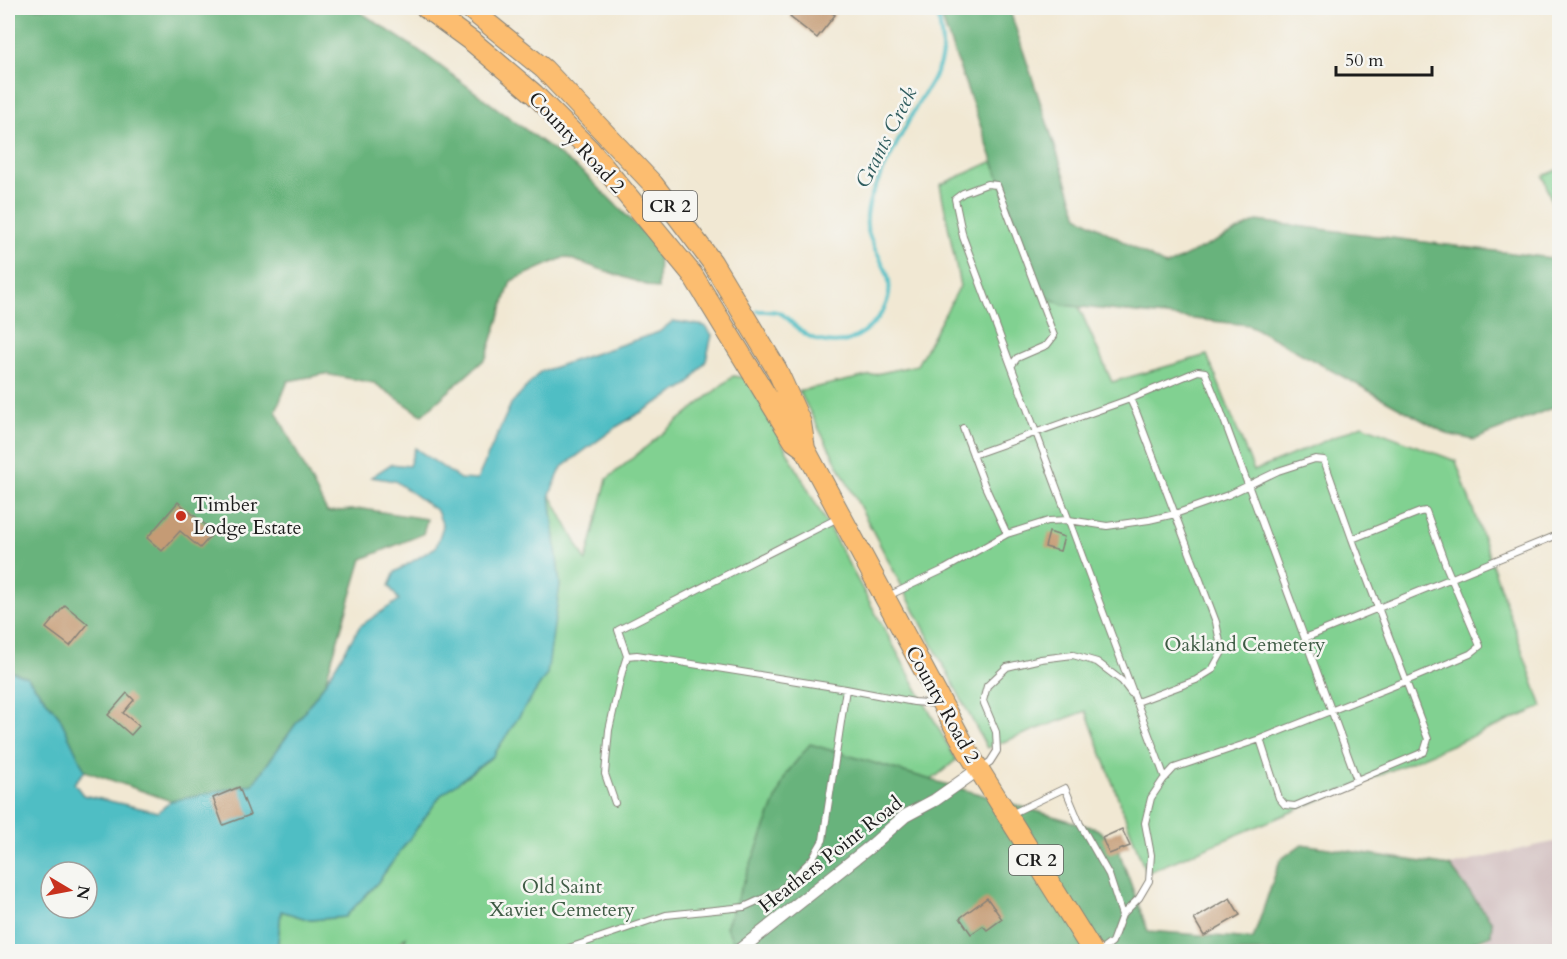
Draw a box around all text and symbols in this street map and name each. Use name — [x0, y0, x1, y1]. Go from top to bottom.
scale bar — [1336, 39, 1432, 77]
text: 50 m — [1345, 48, 1384, 73]
water label: Grants Creek — [849, 81, 925, 193]
street label: County Road 2 — [522, 85, 631, 199]
road number: CR 2 — [643, 191, 697, 221]
place label: Timber Lodge Estate — [193, 491, 302, 541]
marker: Timber Lodge Estate — [174, 509, 188, 523]
park label: Oakland Cemetery — [1164, 631, 1326, 658]
street label: County Road 2 — [899, 641, 986, 768]
street label: Heathers Point Road — [753, 790, 908, 919]
road number: CR 2 — [1009, 845, 1063, 875]
north arrow — [39, 860, 99, 920]
park label: Old Saint Xavier Cemetery — [489, 873, 635, 923]
text: N — [71, 884, 95, 901]

